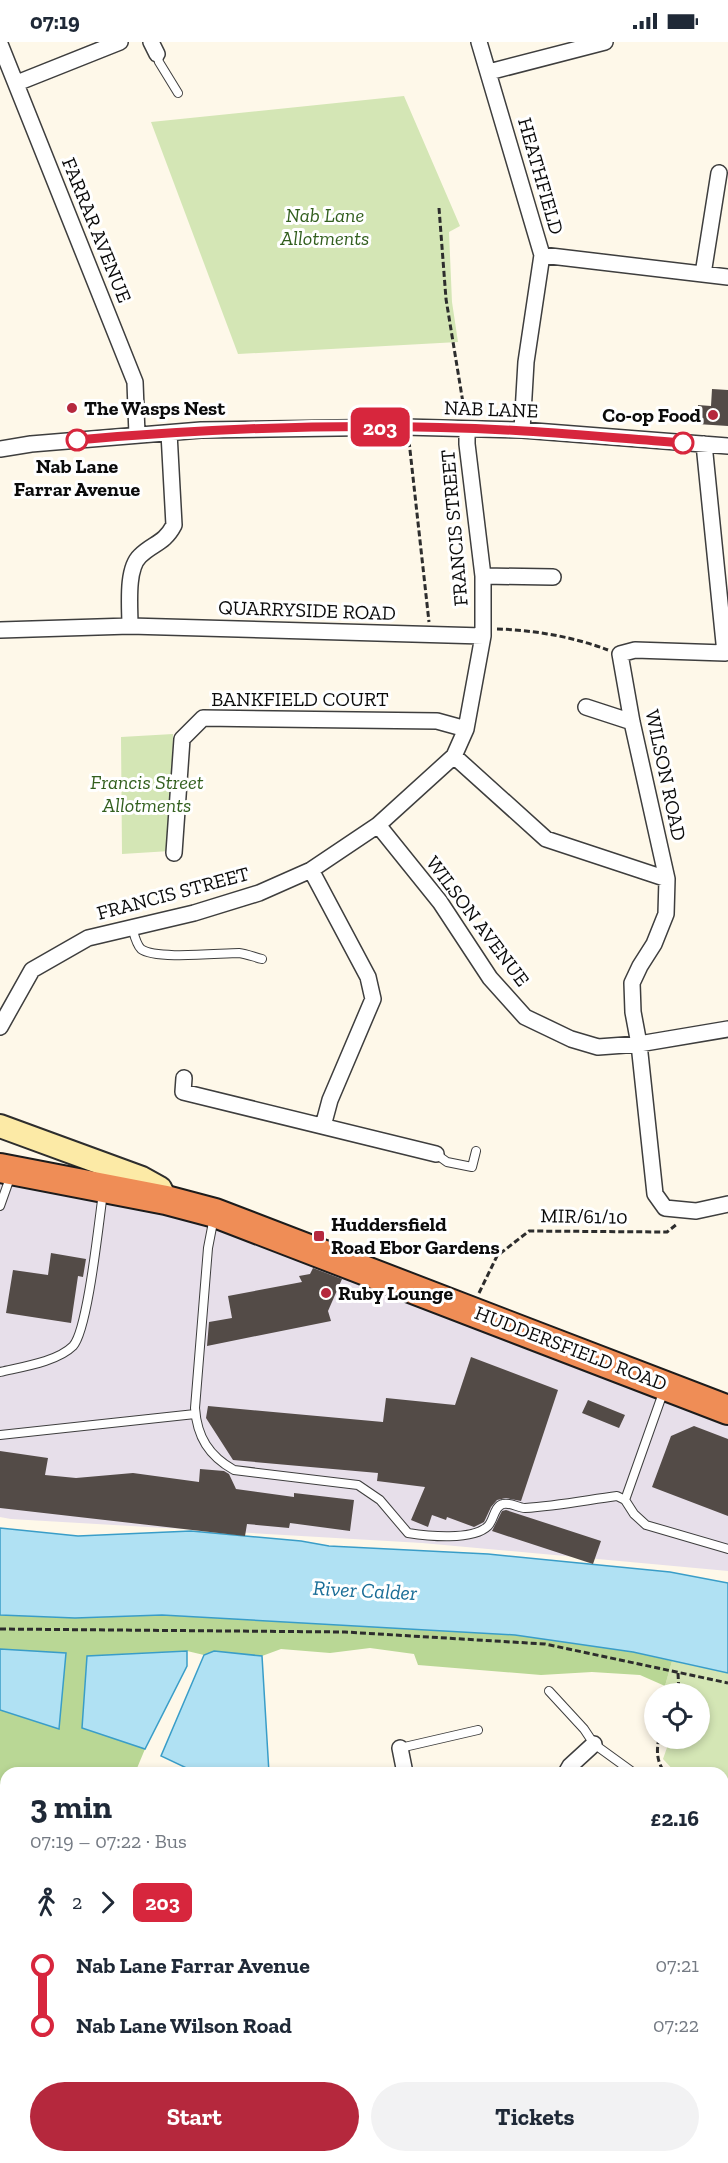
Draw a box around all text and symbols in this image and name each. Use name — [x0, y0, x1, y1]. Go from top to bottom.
text: 07:19 — [30, 8, 80, 35]
street label: HEATHFIELD — [513, 115, 569, 237]
street label: FARRAR AVENUE — [57, 154, 137, 306]
park label: Nab Lane Allotments — [280, 203, 369, 250]
street label: NAB LANE — [443, 395, 539, 423]
place label: The Wasps Nest — [84, 396, 226, 420]
marker: The Wasps Nest — [65, 401, 79, 415]
place label: Co-op Food — [602, 403, 702, 427]
line badge: 203 — [346, 408, 415, 446]
marker: Co-op Food — [706, 408, 720, 422]
text: 203 — [363, 415, 397, 440]
marker: Nab Lane Farrar Avenue — [66, 429, 88, 451]
unlabelled marker — [672, 432, 694, 454]
street label: FRANCIS STREET — [435, 449, 473, 607]
place label: Nab Lane Farrar Avenue — [14, 454, 141, 501]
street label: QUARRYSIDE ROAD — [218, 595, 396, 625]
street label: BANKFIELD COURT — [211, 687, 389, 711]
street label: WILSON ROAD — [640, 707, 692, 843]
park label: Francis Street Allotments — [90, 770, 204, 817]
street label: WILSON AVENUE — [421, 851, 535, 991]
street label: FRANCIS STREET — [94, 861, 252, 925]
street label: MIR/61/10 — [540, 1203, 628, 1229]
place label: Huddersfield Road Ebor Gardens — [331, 1212, 500, 1259]
marker: Huddersfield Road Ebor Gardens — [312, 1229, 326, 1243]
place label: Ruby Lounge — [338, 1281, 453, 1305]
marker: Ruby Lounge — [319, 1286, 333, 1300]
street label: HUDDERSFIELD ROAD — [471, 1300, 671, 1396]
water label: River Calder — [312, 1575, 419, 1605]
map controls — [644, 1683, 710, 1749]
button: locate — [644, 1683, 710, 1749]
text: 3 min — [30, 1787, 112, 1826]
text: £2.16 — [651, 1805, 699, 1832]
text: 07:19 – 07:22 · Bus — [30, 1829, 187, 1853]
icon: walk — [30, 1886, 63, 1919]
icon: forward — [91, 1886, 124, 1919]
text: 2 — [72, 1890, 82, 1914]
text: 203 — [145, 1890, 180, 1915]
text: Nab Lane Farrar Avenue — [76, 1952, 310, 1979]
text: 07:21 — [656, 1953, 699, 1977]
text: Nab Lane Wilson Road — [76, 2012, 292, 2039]
text: 07:22 — [653, 2013, 699, 2037]
button: Start — [30, 2082, 359, 2151]
button: Tickets — [371, 2082, 699, 2151]

